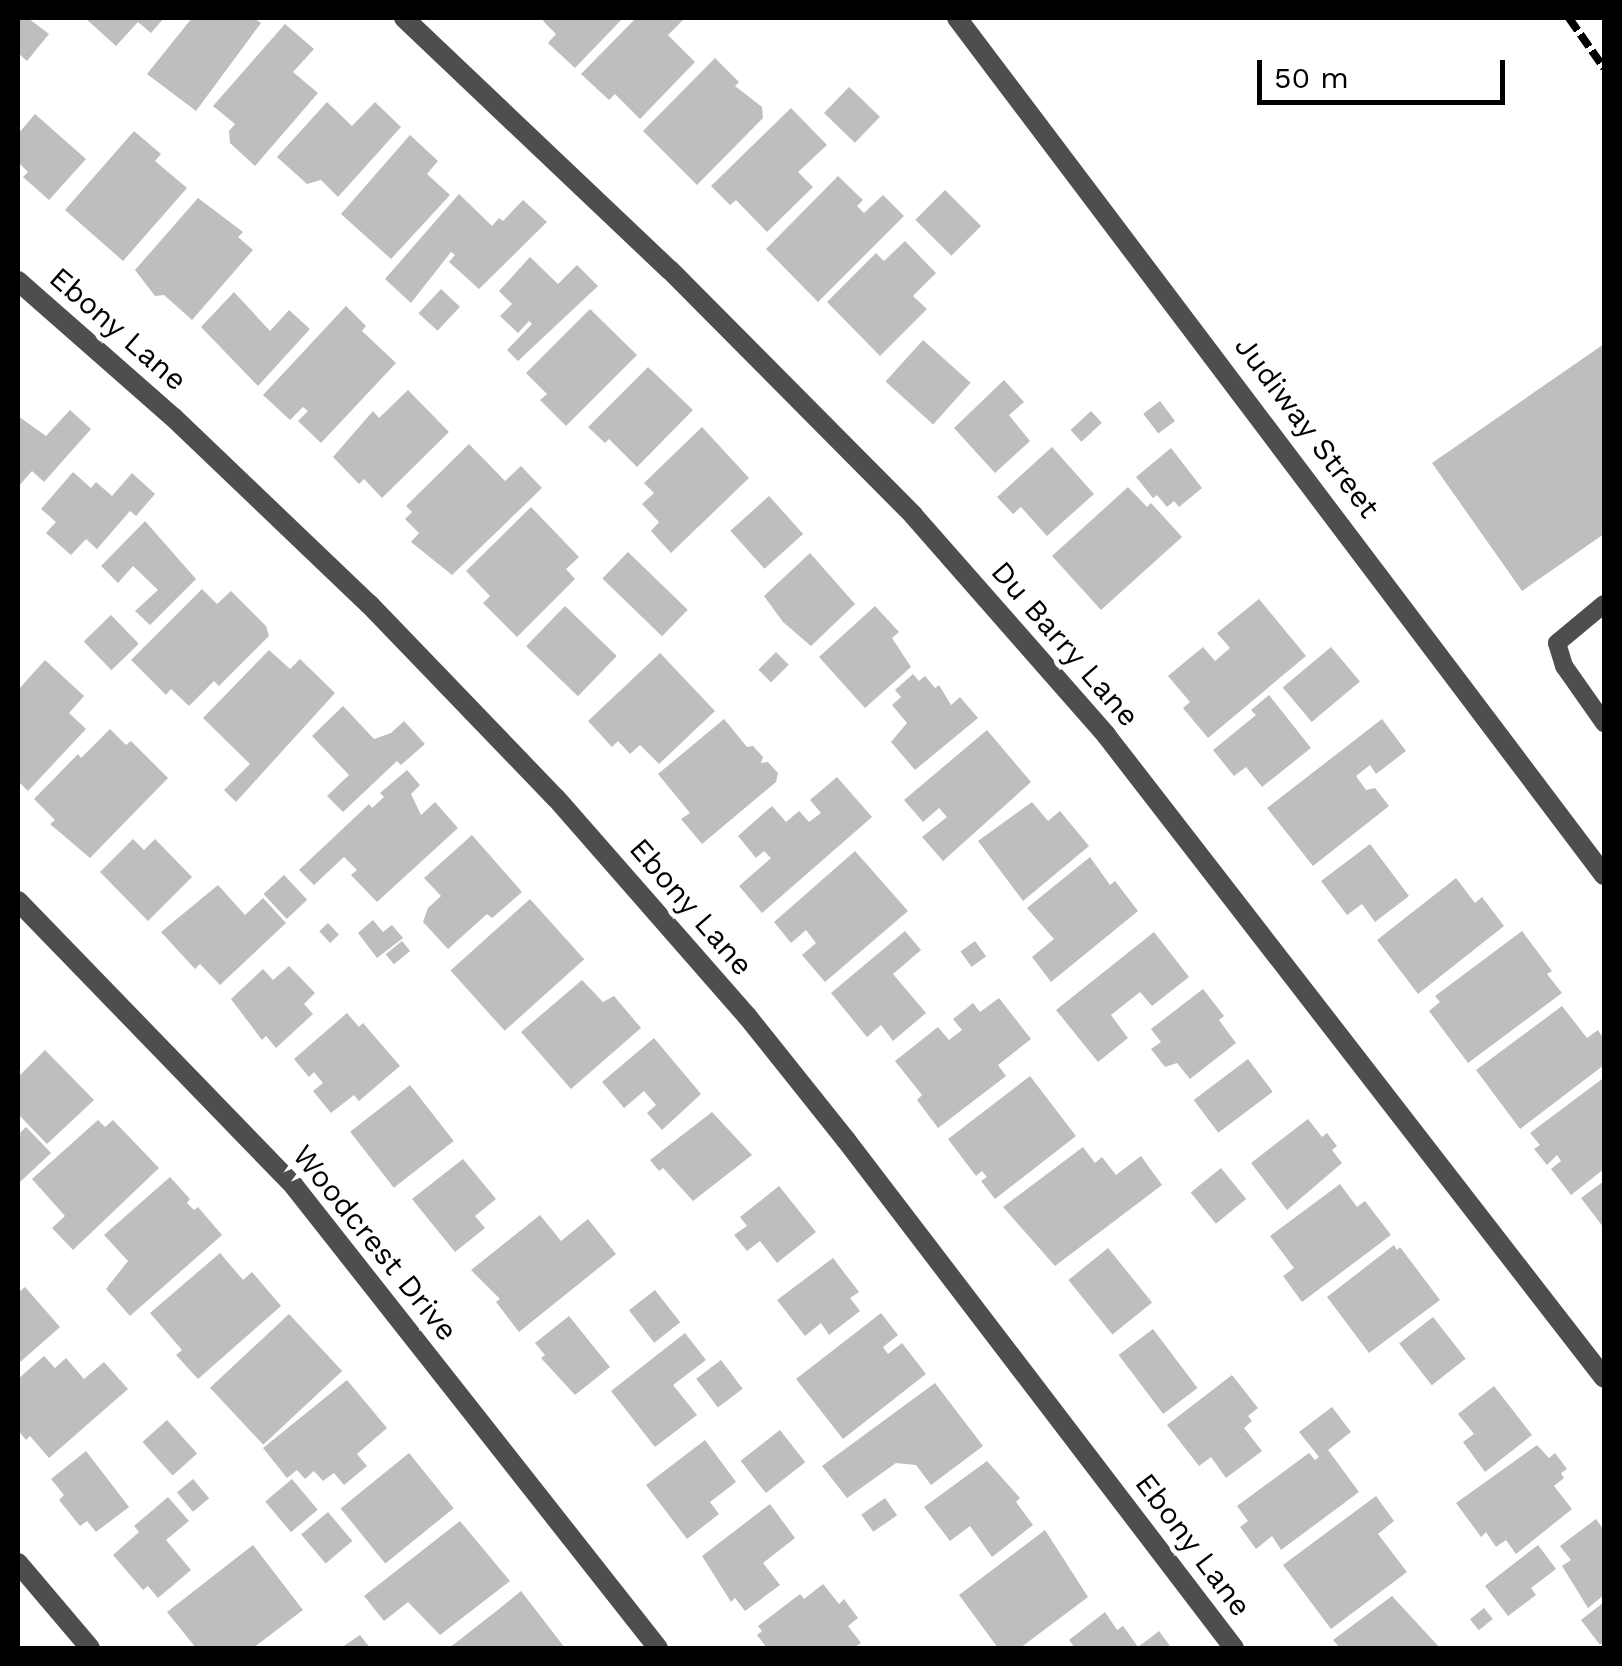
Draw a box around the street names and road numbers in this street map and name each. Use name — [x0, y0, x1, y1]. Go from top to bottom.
street label: Ebony Lane — [42, 259, 194, 399]
street label: Judiway Street — [1227, 329, 1387, 525]
street label: Du Barry Lane — [983, 554, 1147, 734]
street label: Ebony Lane — [621, 831, 761, 983]
street label: Woodcrest Drive — [285, 1138, 465, 1348]
street label: Ebony Lane — [1127, 1466, 1259, 1624]

